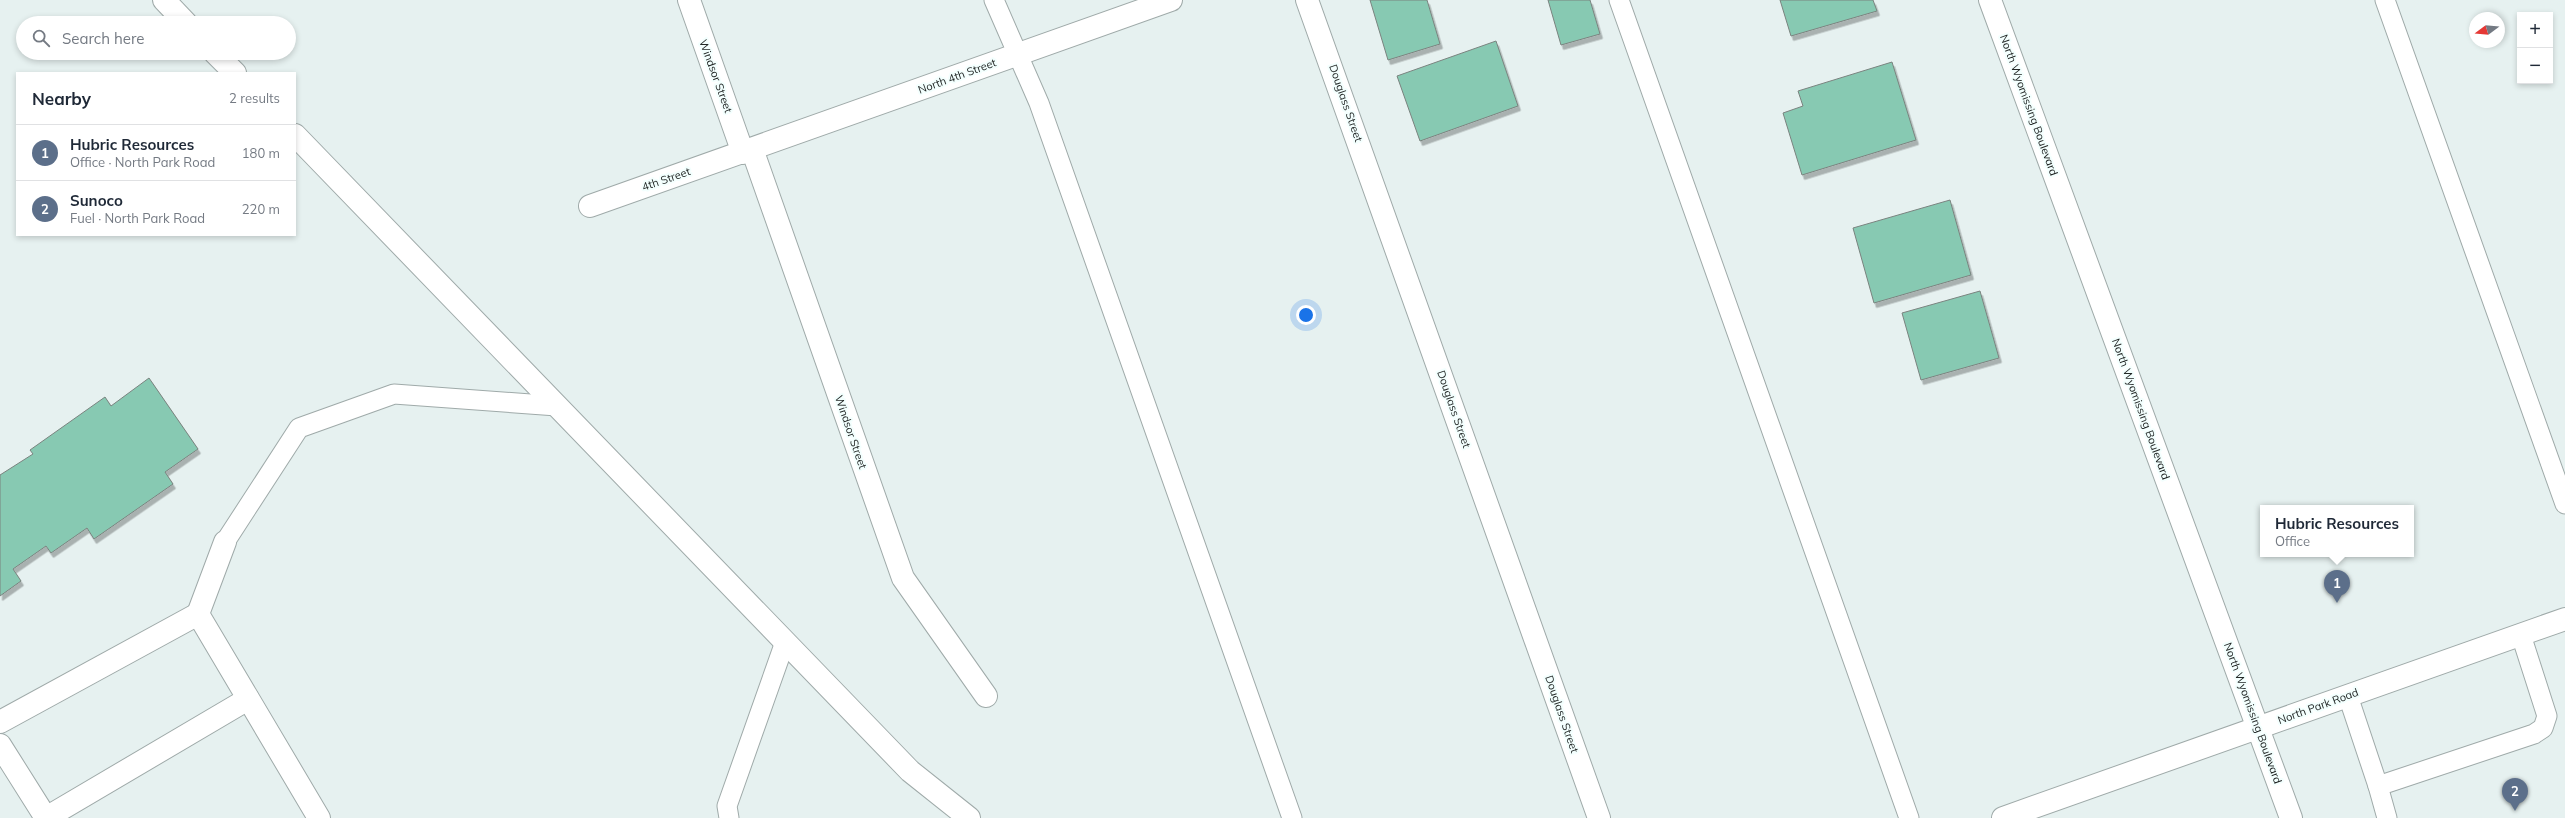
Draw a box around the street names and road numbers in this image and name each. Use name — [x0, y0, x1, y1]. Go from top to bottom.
street label: North Wyomissing Boulevard — [1997, 33, 2061, 177]
street label: Windsor Street — [696, 37, 736, 115]
street label: North 4th Street — [916, 55, 998, 97]
street label: Douglass Street — [1326, 62, 1366, 144]
street label: 4th Street — [640, 164, 692, 194]
street label: North Wyomissing Boulevard — [2109, 337, 2173, 481]
street label: Douglass Street — [1434, 368, 1474, 450]
street label: Windsor Street — [832, 393, 870, 471]
street label: North Wyomissing Boulevard — [2221, 641, 2285, 785]
street label: Douglass Street — [1542, 673, 1582, 755]
street label: North Park Road — [2276, 685, 2360, 727]

